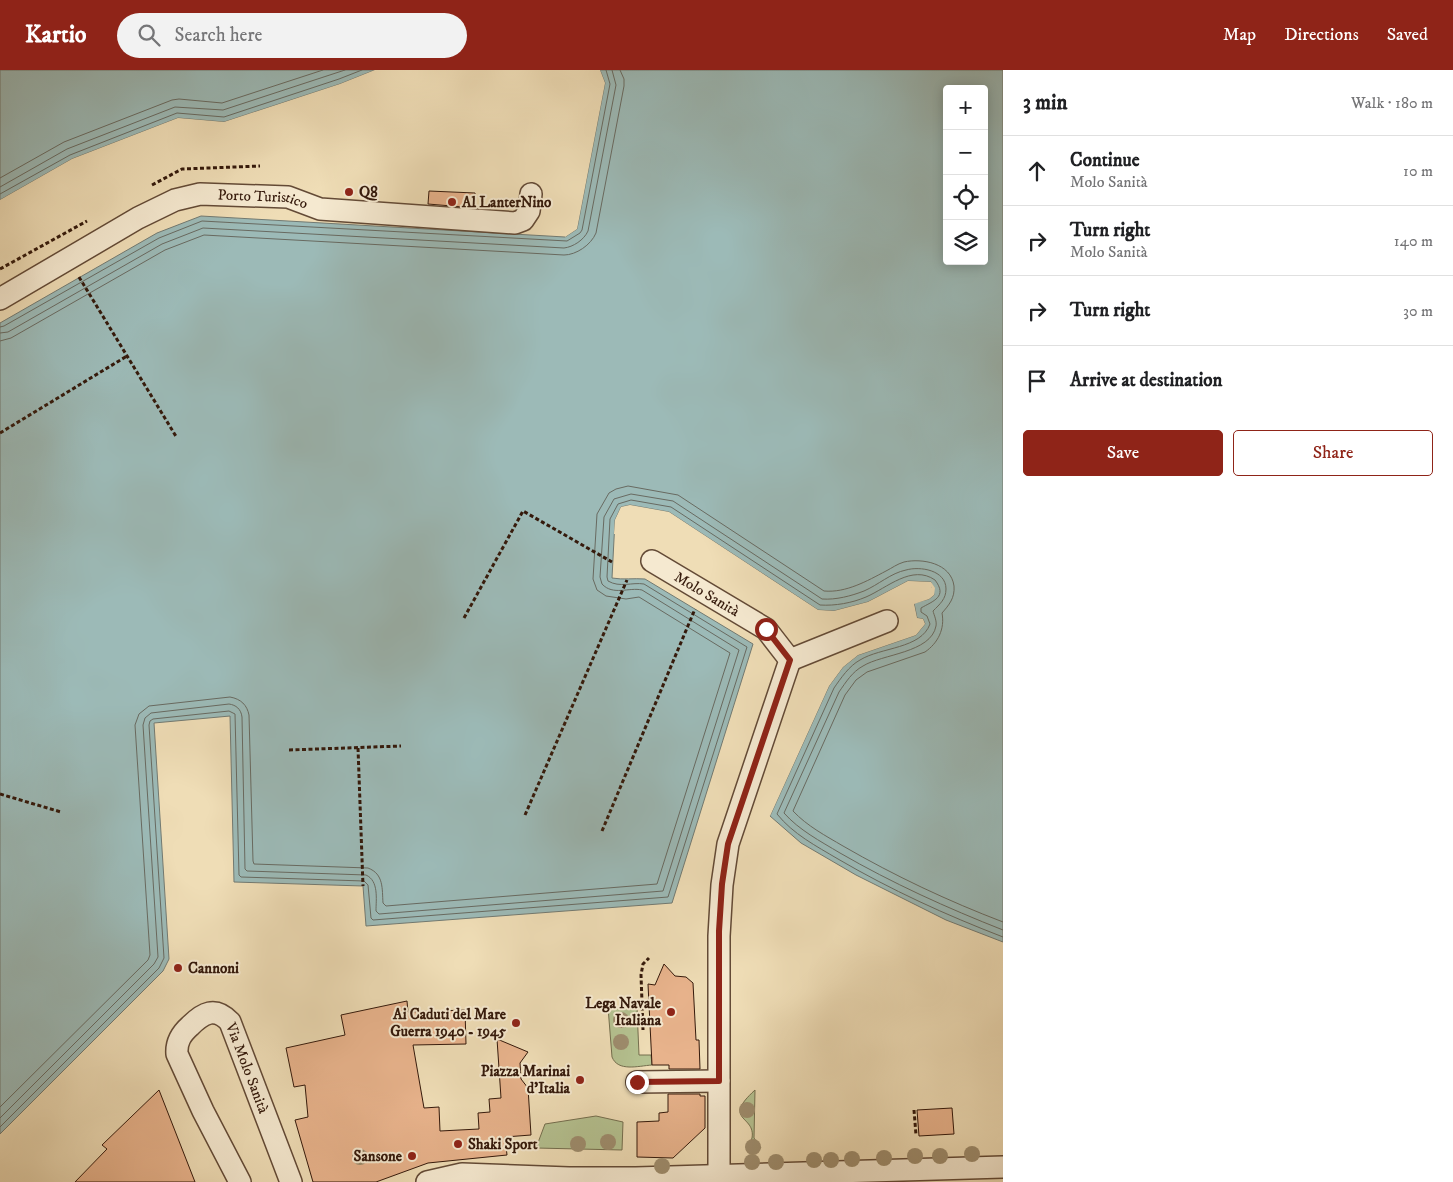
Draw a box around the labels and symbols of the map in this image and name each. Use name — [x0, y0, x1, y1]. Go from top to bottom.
place label: Q8 — [359, 183, 378, 202]
street label: Porto Turistico — [217, 186, 310, 214]
marker: Q8 — [343, 186, 355, 198]
place label: Al LanterNino — [461, 193, 552, 212]
marker: Al LanterNino — [446, 196, 458, 208]
street label: Molo Sanità — [671, 567, 743, 621]
route start — [755, 618, 778, 641]
place label: Cannoni — [188, 959, 239, 978]
marker: Cannoni — [172, 962, 184, 974]
place label: Lega Navale Italiana — [585, 994, 662, 1030]
place label: Ai Caduti del Mare Guerra 1940 - 1945 — [390, 1005, 507, 1041]
marker: Lega Navale Italiana — [665, 1006, 677, 1018]
marker: Ai Caduti del Mare Guerra 1940 - 1945 — [510, 1017, 522, 1029]
street label: Via Molo Sanità — [221, 1019, 273, 1117]
place label: Piazza Marinai d'Italia — [481, 1062, 571, 1098]
route end — [626, 1071, 649, 1094]
marker: Piazza Marinai d'Italia — [574, 1074, 586, 1086]
place label: Shaki Sport — [468, 1135, 538, 1154]
marker: Shaki Sport — [452, 1138, 464, 1150]
place label: Sansone — [354, 1147, 403, 1166]
marker: Sansone — [406, 1150, 418, 1162]

